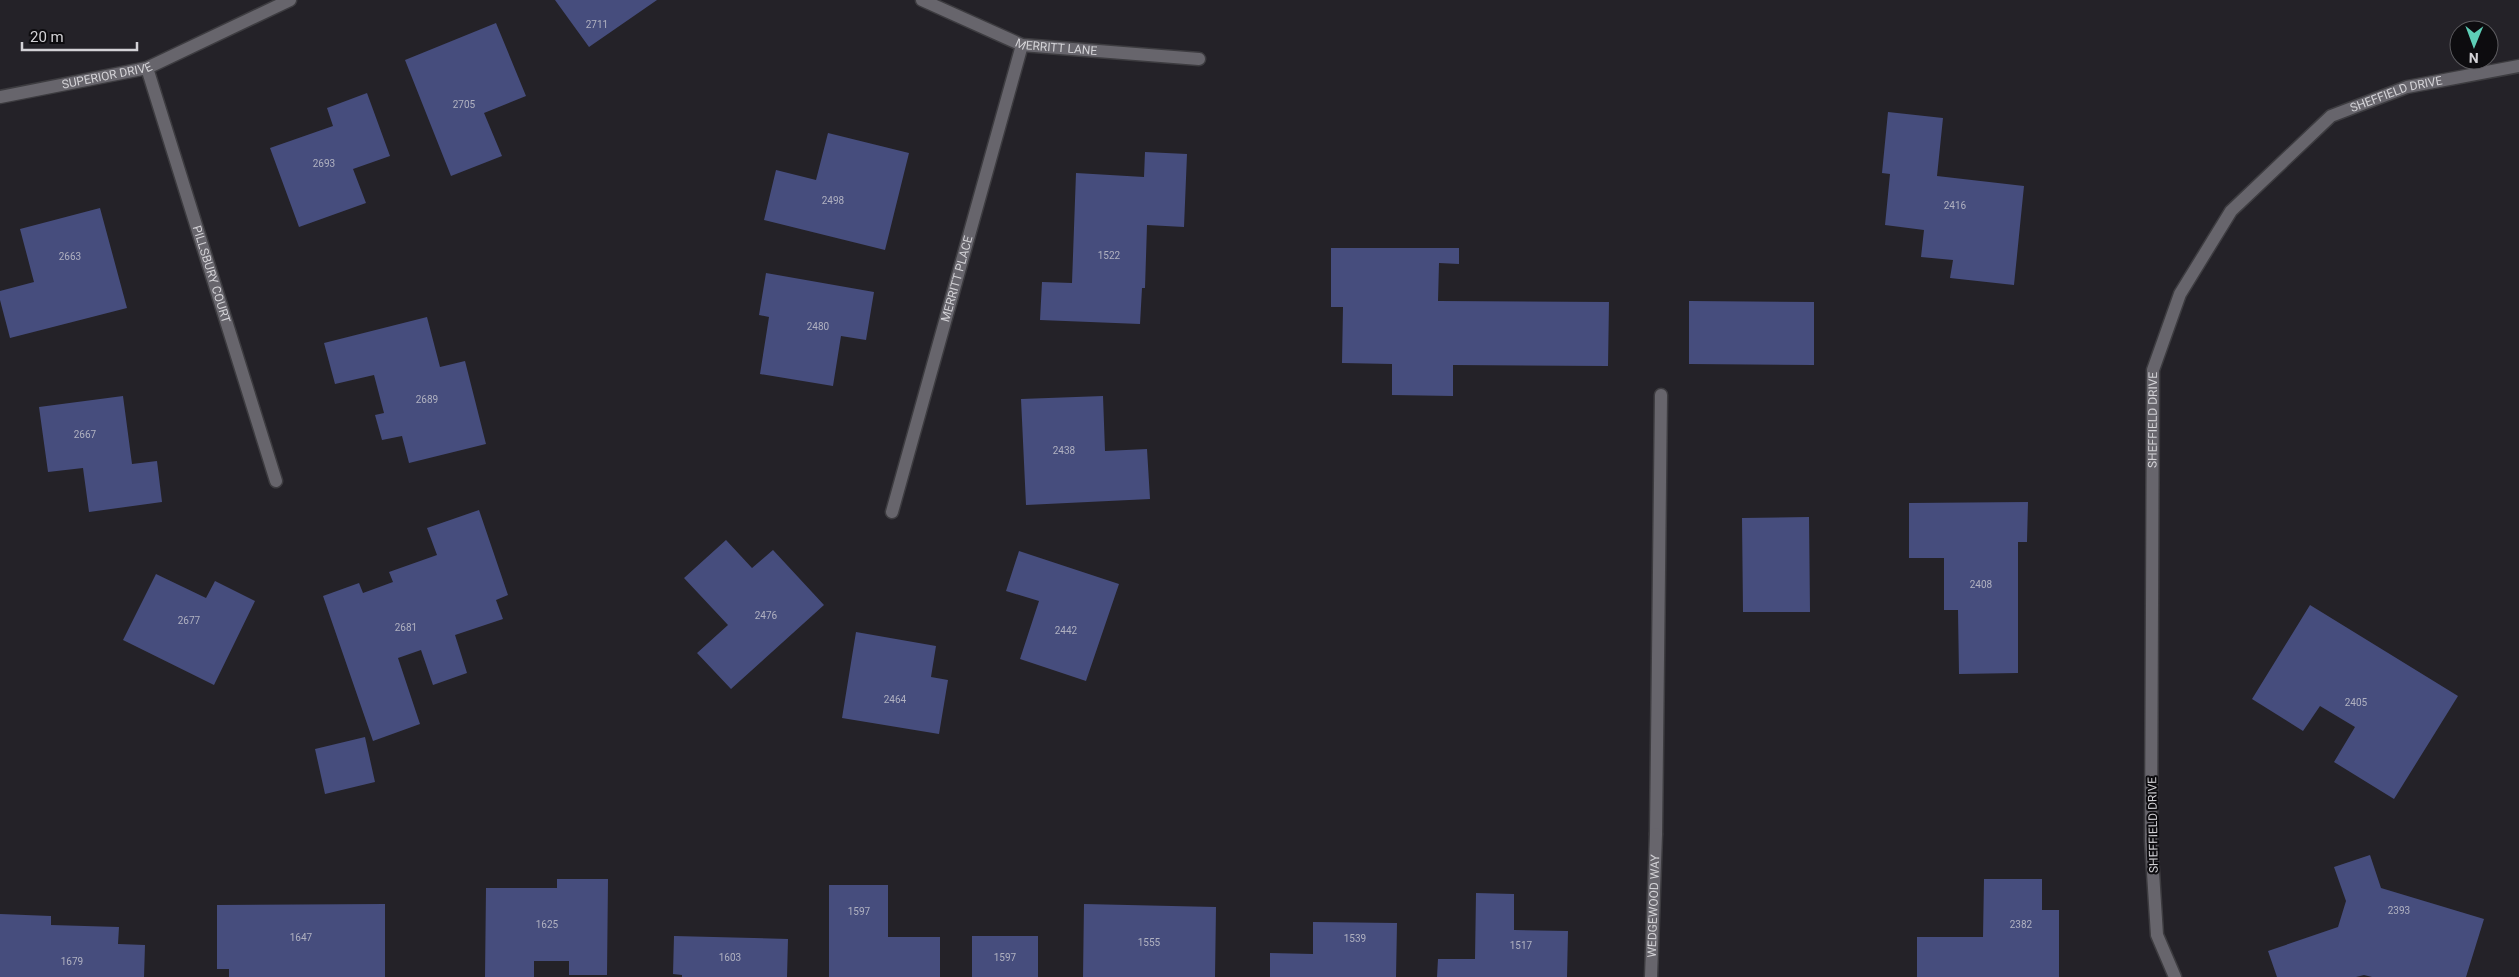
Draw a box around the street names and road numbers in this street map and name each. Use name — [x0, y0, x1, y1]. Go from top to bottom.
street label: MERRITT LANE — [1013, 36, 1098, 58]
street label: SUPERIOR DRIVE — [61, 59, 155, 92]
street label: SHEFFIELD DRIVE — [2348, 73, 2444, 115]
street label: PILLSBURY COURT — [190, 224, 233, 325]
street label: MERRITT PLACE — [938, 234, 976, 324]
street label: SHEFFIELD DRIVE — [2146, 372, 2160, 468]
street label: SHEFFIELD DRIVE — [2145, 777, 2161, 873]
street label: WEDGEWOOD WAY — [1645, 853, 1662, 958]

